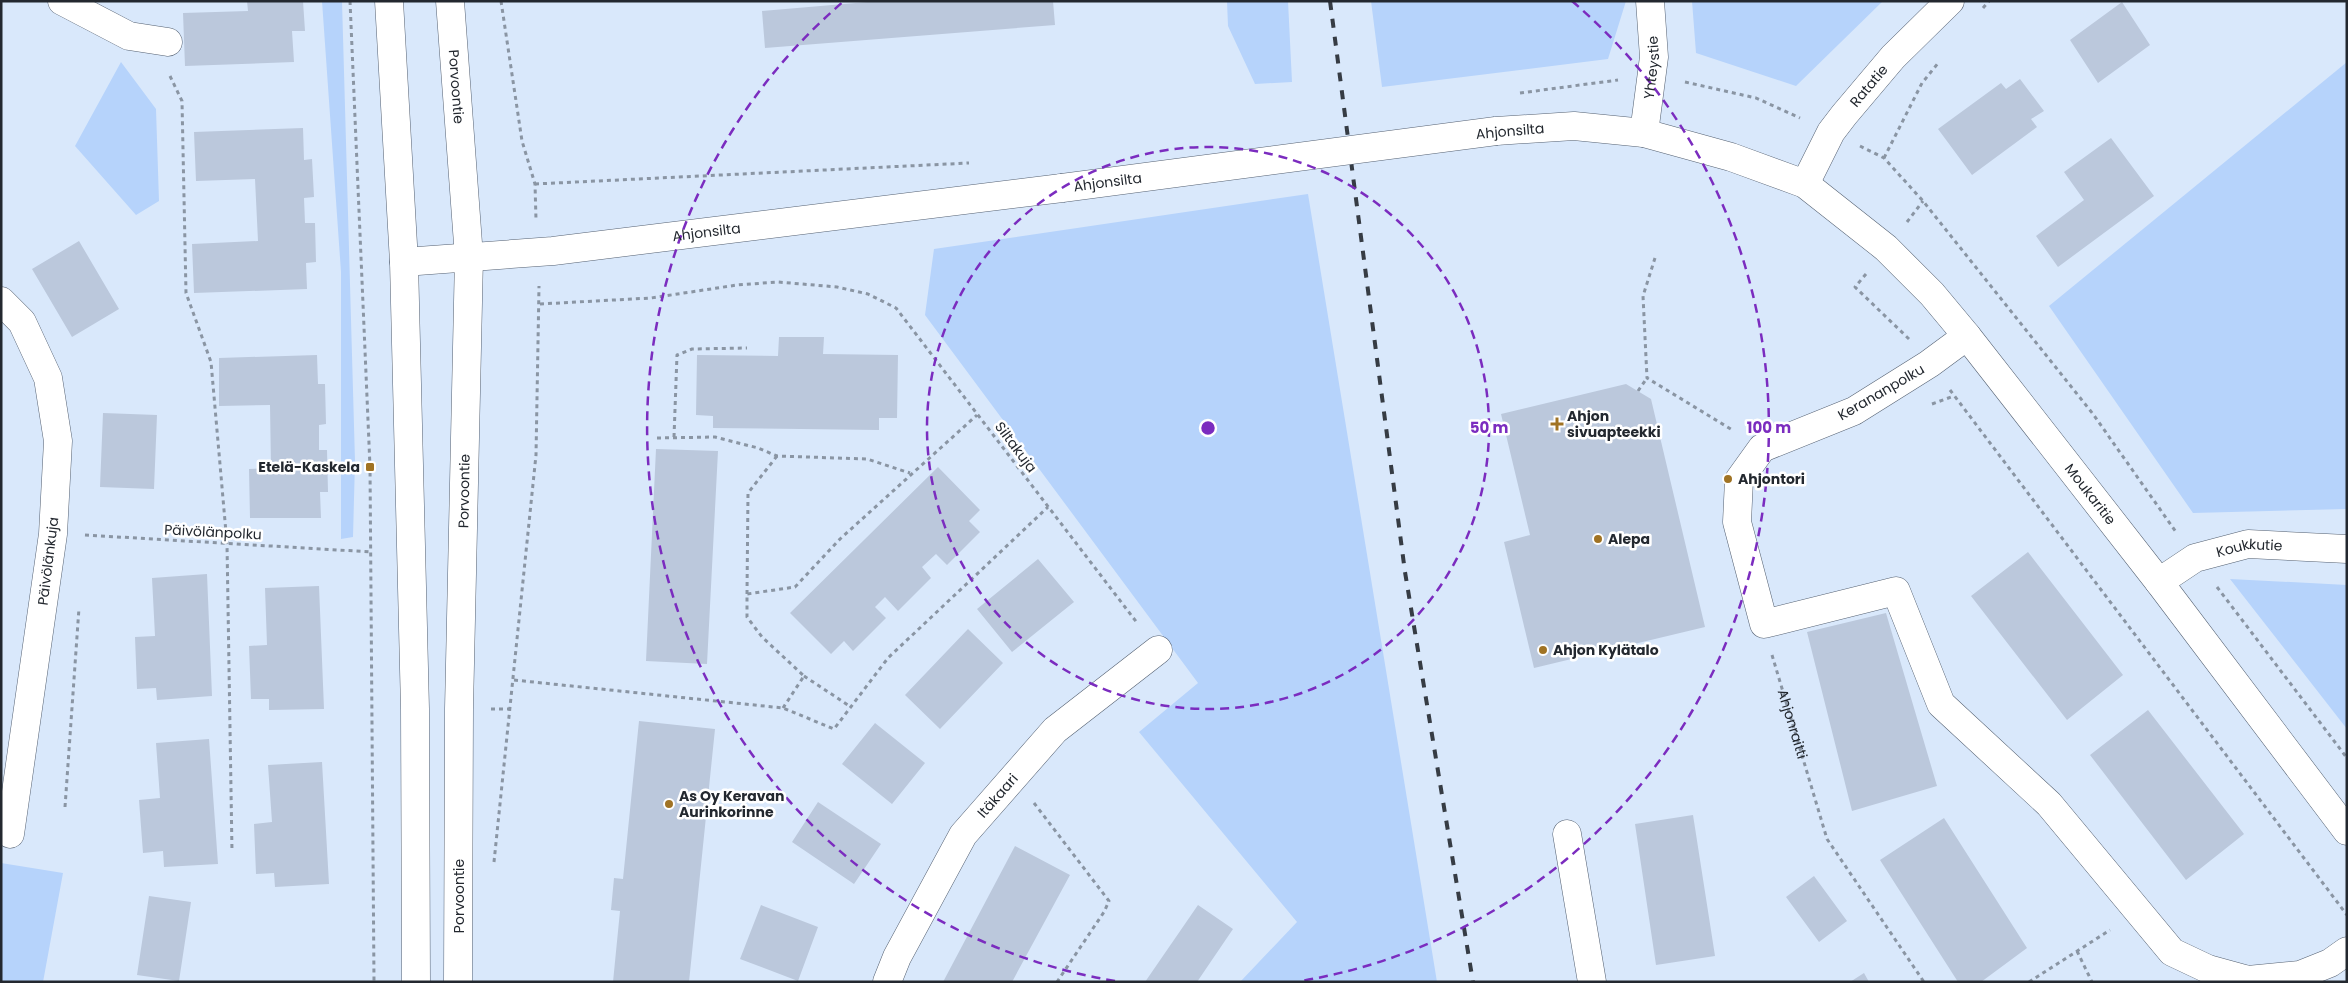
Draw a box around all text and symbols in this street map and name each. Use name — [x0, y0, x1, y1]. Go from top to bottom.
street label: Yhteystie — [1639, 35, 1664, 100]
street label: Porvoontie — [444, 49, 469, 125]
street label: Ratatie — [1845, 60, 1893, 111]
street label: Ahjonsilta — [1475, 118, 1545, 144]
street label: Ahjonsilta — [1072, 168, 1143, 196]
street label: Ahjonsilta — [671, 218, 742, 246]
street label: Kerananpolku — [1834, 359, 1928, 425]
place label: Ahjon sivuapteekki — [1567, 406, 1661, 442]
text: 50 m — [1470, 417, 1508, 438]
text: 100 m — [1747, 417, 1791, 438]
street label: Siltakuja — [990, 418, 1042, 476]
marker: Ahjon sivuapteekki — [1551, 418, 1563, 430]
centre of rings — [1199, 419, 1217, 437]
street label: Porvoontie — [453, 453, 475, 528]
place label: Etelä-Kaskela — [258, 457, 360, 477]
street label: Moukaritie — [2060, 459, 2121, 529]
marker: Etelä-Kaskela — [364, 461, 376, 473]
place label: Ahjontori — [1738, 469, 1805, 489]
marker: Ahjontori — [1722, 473, 1734, 485]
street label: Päivölänkuja — [33, 516, 63, 606]
street label: Päivölänpolku — [164, 519, 262, 545]
place label: Alepa — [1608, 529, 1650, 549]
marker: Alepa — [1592, 533, 1604, 545]
street label: Koukkutie — [2214, 534, 2283, 562]
place label: Ahjon Kylätalo — [1553, 640, 1659, 660]
marker: Ahjon Kylätalo — [1537, 644, 1549, 656]
street label: Ahjonraitti — [1773, 687, 1812, 761]
street label: Itäkaari — [973, 769, 1022, 822]
place label: As Oy Keravan Aurinkorinne — [679, 786, 785, 822]
marker: As Oy Keravan Aurinkorinne — [663, 798, 675, 810]
street label: Porvoontie — [449, 859, 469, 933]

